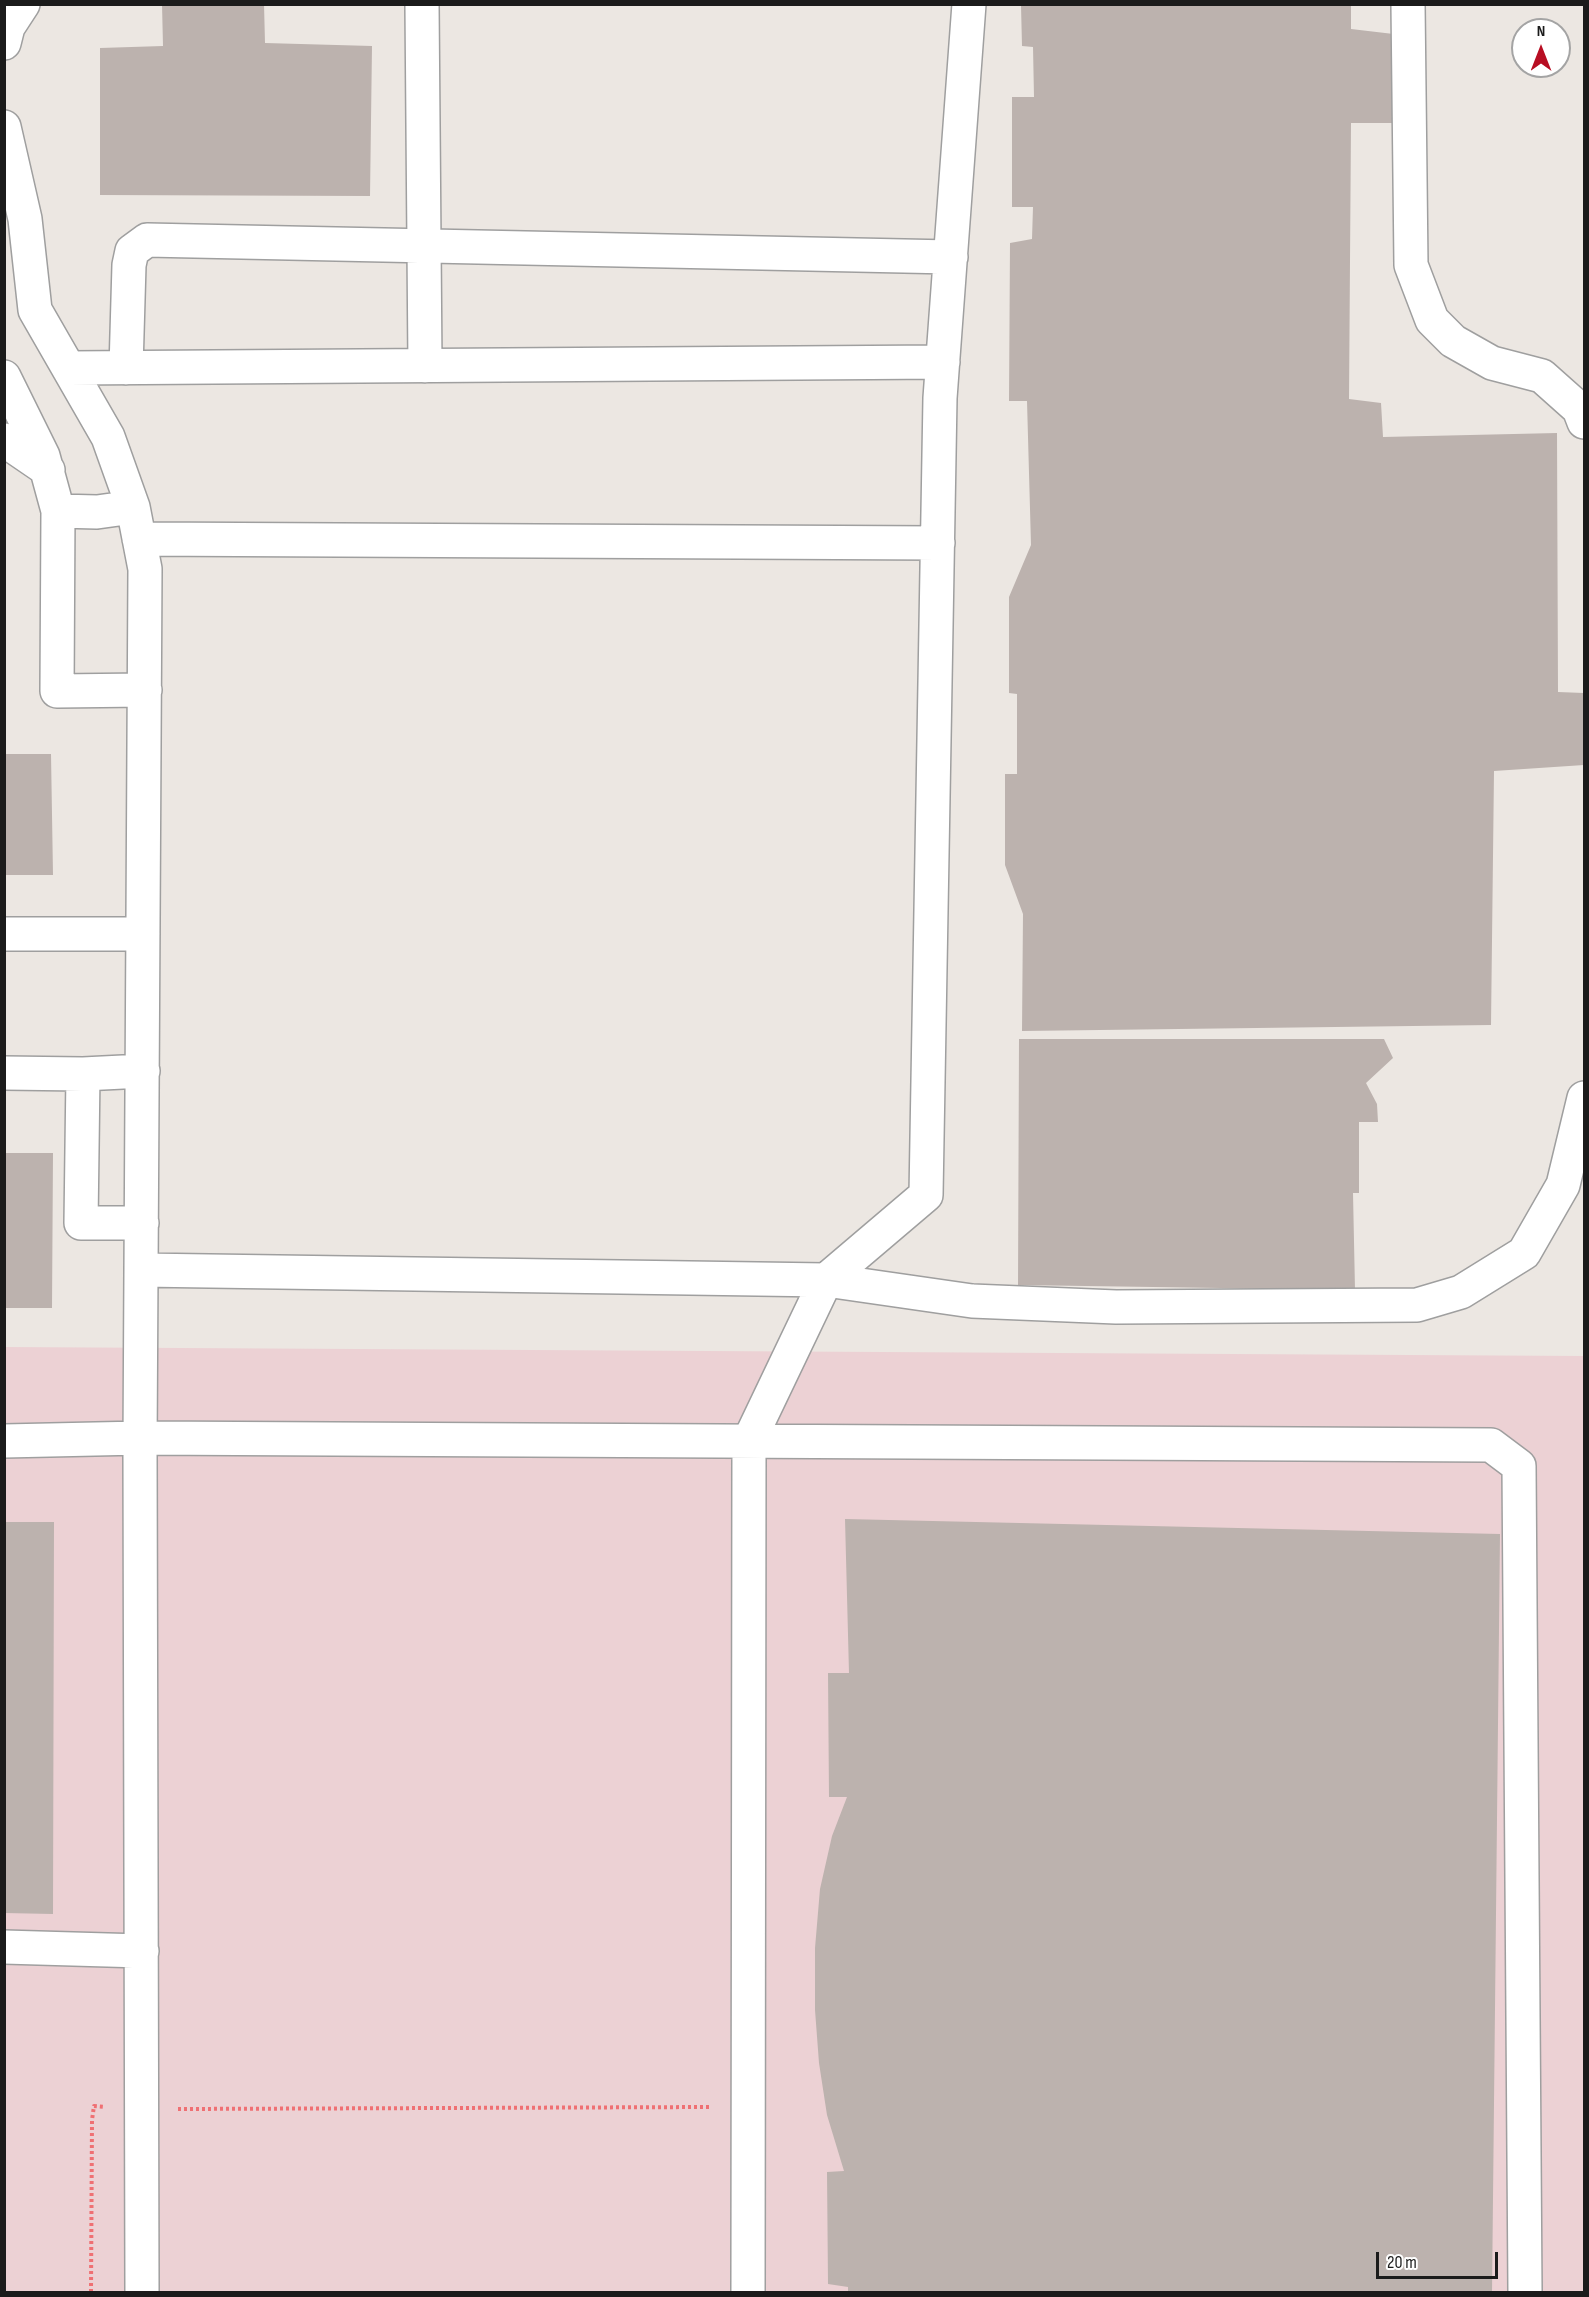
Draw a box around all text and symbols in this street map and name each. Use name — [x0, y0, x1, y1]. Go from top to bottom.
north arrow — [1511, 18, 1571, 78]
text: N — [1537, 22, 1545, 41]
scale bar — [1379, 2240, 1500, 2278]
text: 20 m — [1387, 2252, 1417, 2273]

